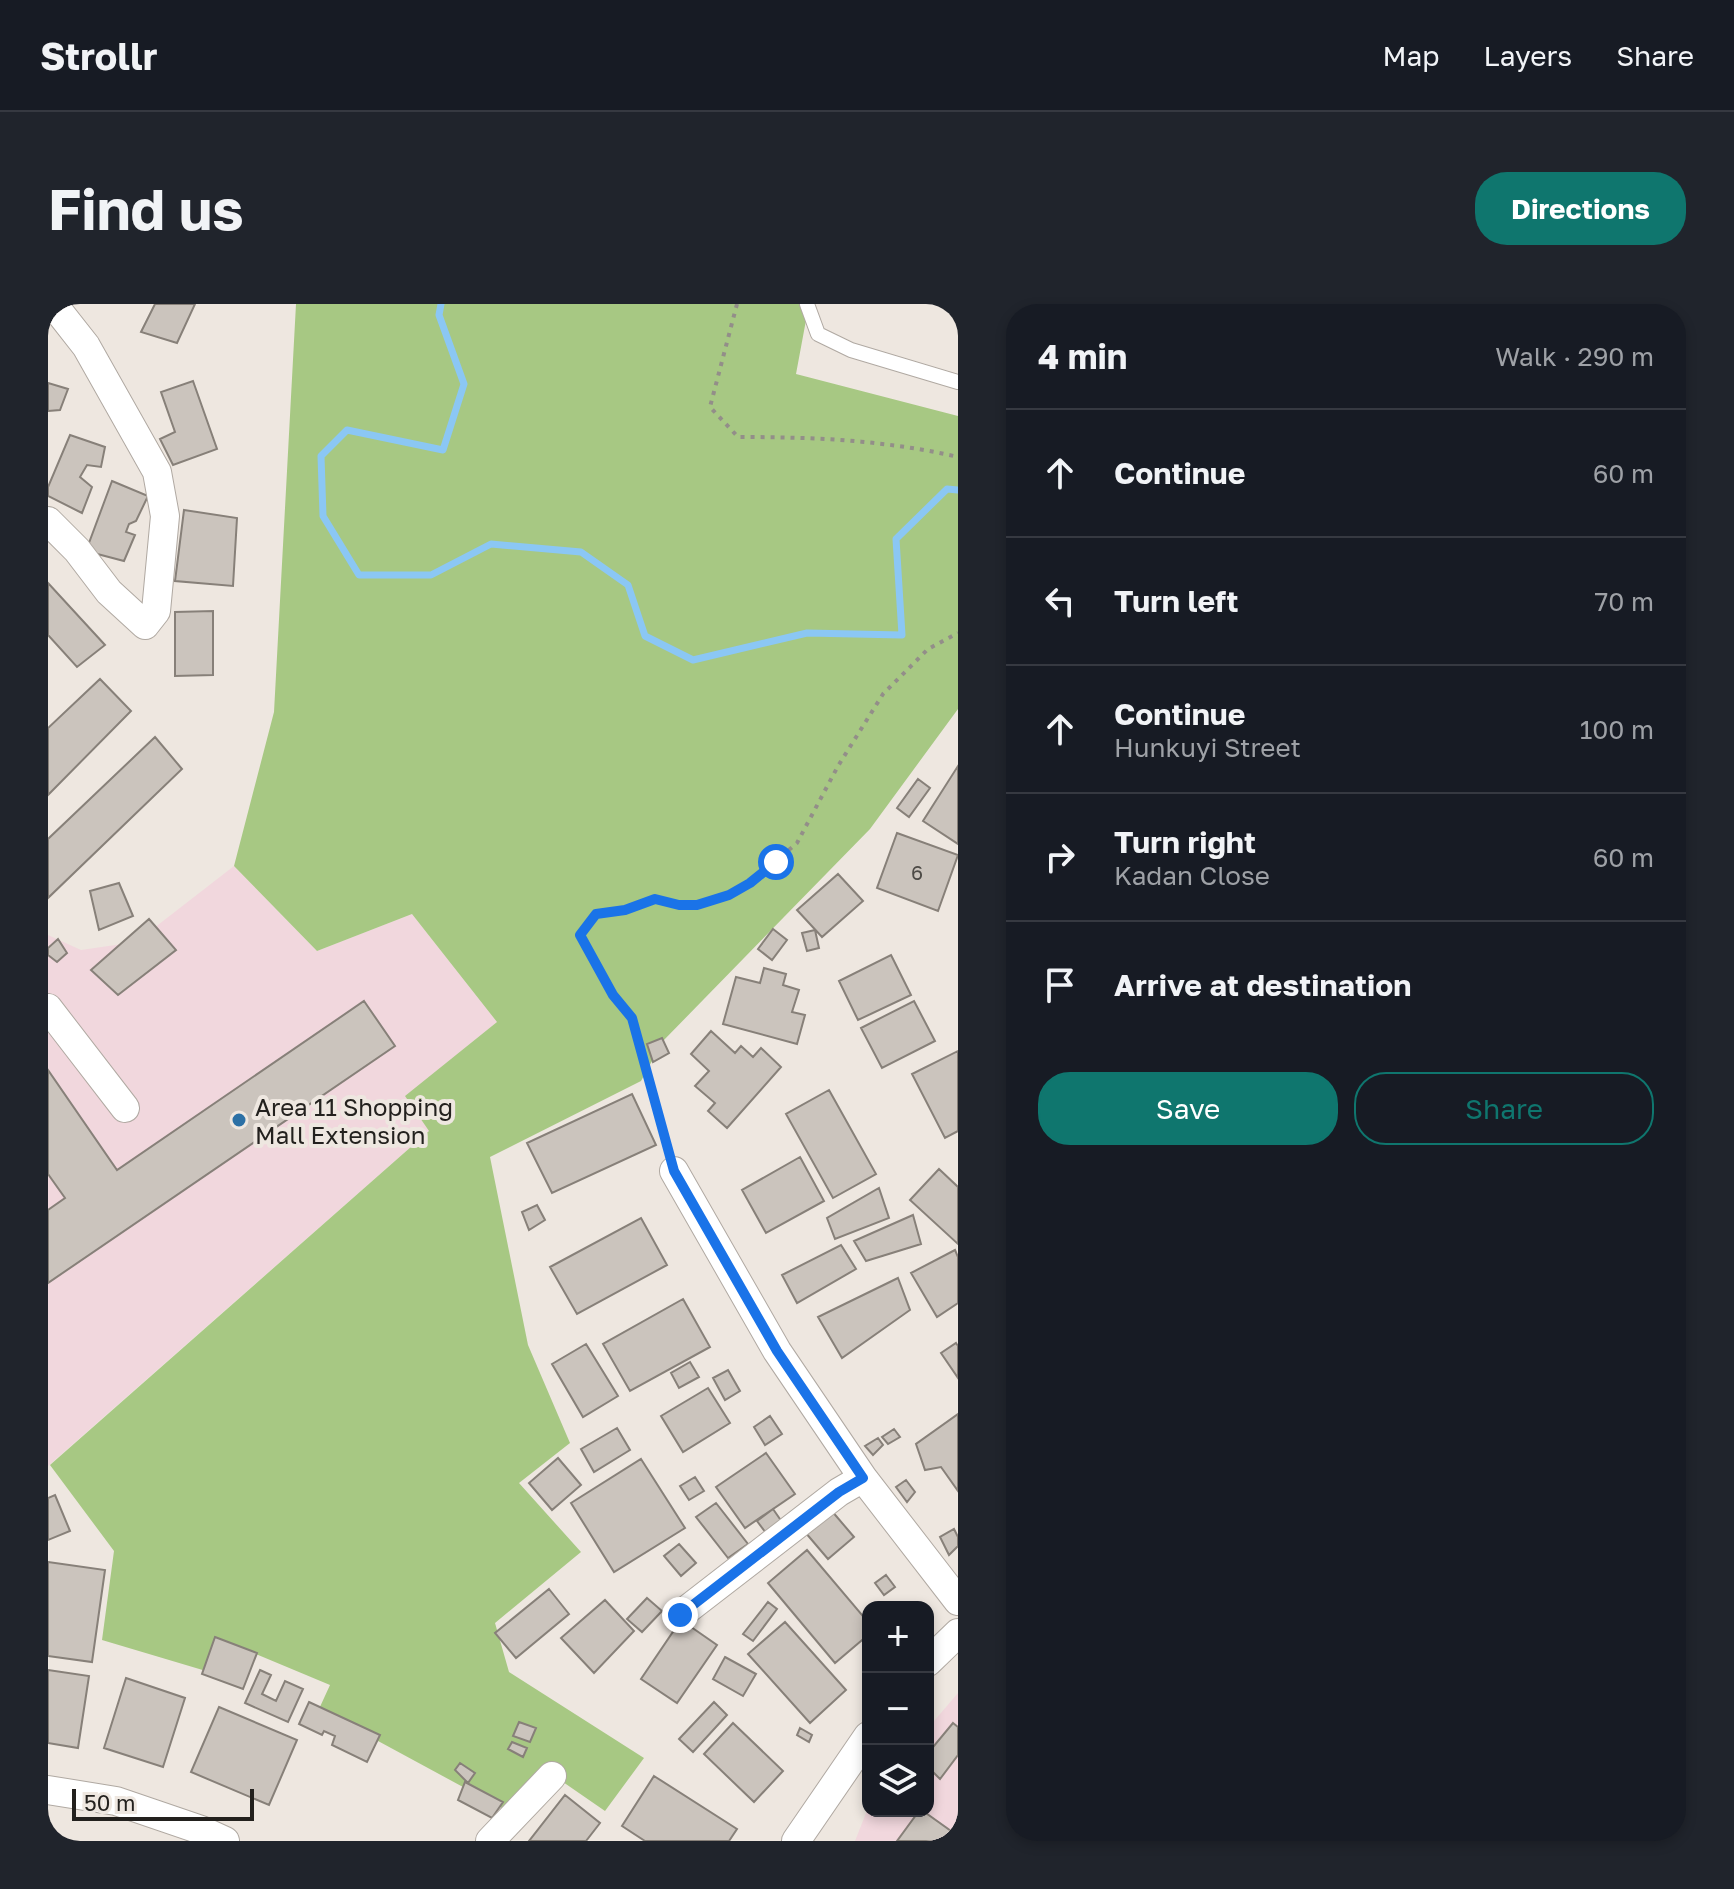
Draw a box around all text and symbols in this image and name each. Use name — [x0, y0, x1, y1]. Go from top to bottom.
text: Strollr — [40, 33, 158, 78]
text: Map — [1382, 39, 1440, 72]
text: Layers — [1484, 39, 1572, 72]
text: Share — [1616, 39, 1694, 72]
button: Directions — [1475, 172, 1686, 245]
text: Find us — [48, 175, 244, 242]
text: 4 min — [1038, 336, 1127, 376]
text: Walk · 290 m — [1495, 341, 1654, 372]
icon: ahead — [1038, 451, 1082, 495]
text: Continue — [1114, 455, 1245, 491]
text: 60 m — [1593, 458, 1654, 489]
icon: left — [1038, 579, 1082, 623]
text: Turn left — [1114, 583, 1239, 619]
text: 70 m — [1595, 586, 1654, 617]
text: Continue — [1114, 696, 1245, 732]
icon: ahead — [1038, 707, 1082, 751]
text: 100 m — [1580, 714, 1654, 745]
text: Hunkuyi Street — [1114, 732, 1301, 763]
text: Turn right — [1114, 824, 1256, 860]
icon: right — [1038, 835, 1082, 879]
text: 60 m — [1593, 842, 1654, 873]
route start — [758, 844, 794, 880]
house number: 6 — [911, 860, 923, 884]
text: Kadan Close — [1114, 860, 1270, 891]
icon: arrive — [1038, 963, 1082, 1007]
text: Arrive at destination — [1114, 967, 1411, 1003]
button: Save — [1038, 1072, 1338, 1145]
button: Share — [1354, 1072, 1654, 1145]
place label: Area 11 Shopping Mall Extension — [255, 1092, 453, 1149]
marker: Area 11 Shopping Mall Extension — [230, 1111, 248, 1129]
route end — [662, 1597, 698, 1633]
map controls — [862, 1601, 934, 1817]
button: + — [862, 1601, 934, 1673]
button: − — [862, 1673, 934, 1745]
button: layers — [862, 1745, 934, 1817]
scale bar — [72, 1785, 254, 1821]
text: 50 m — [84, 1789, 135, 1816]

